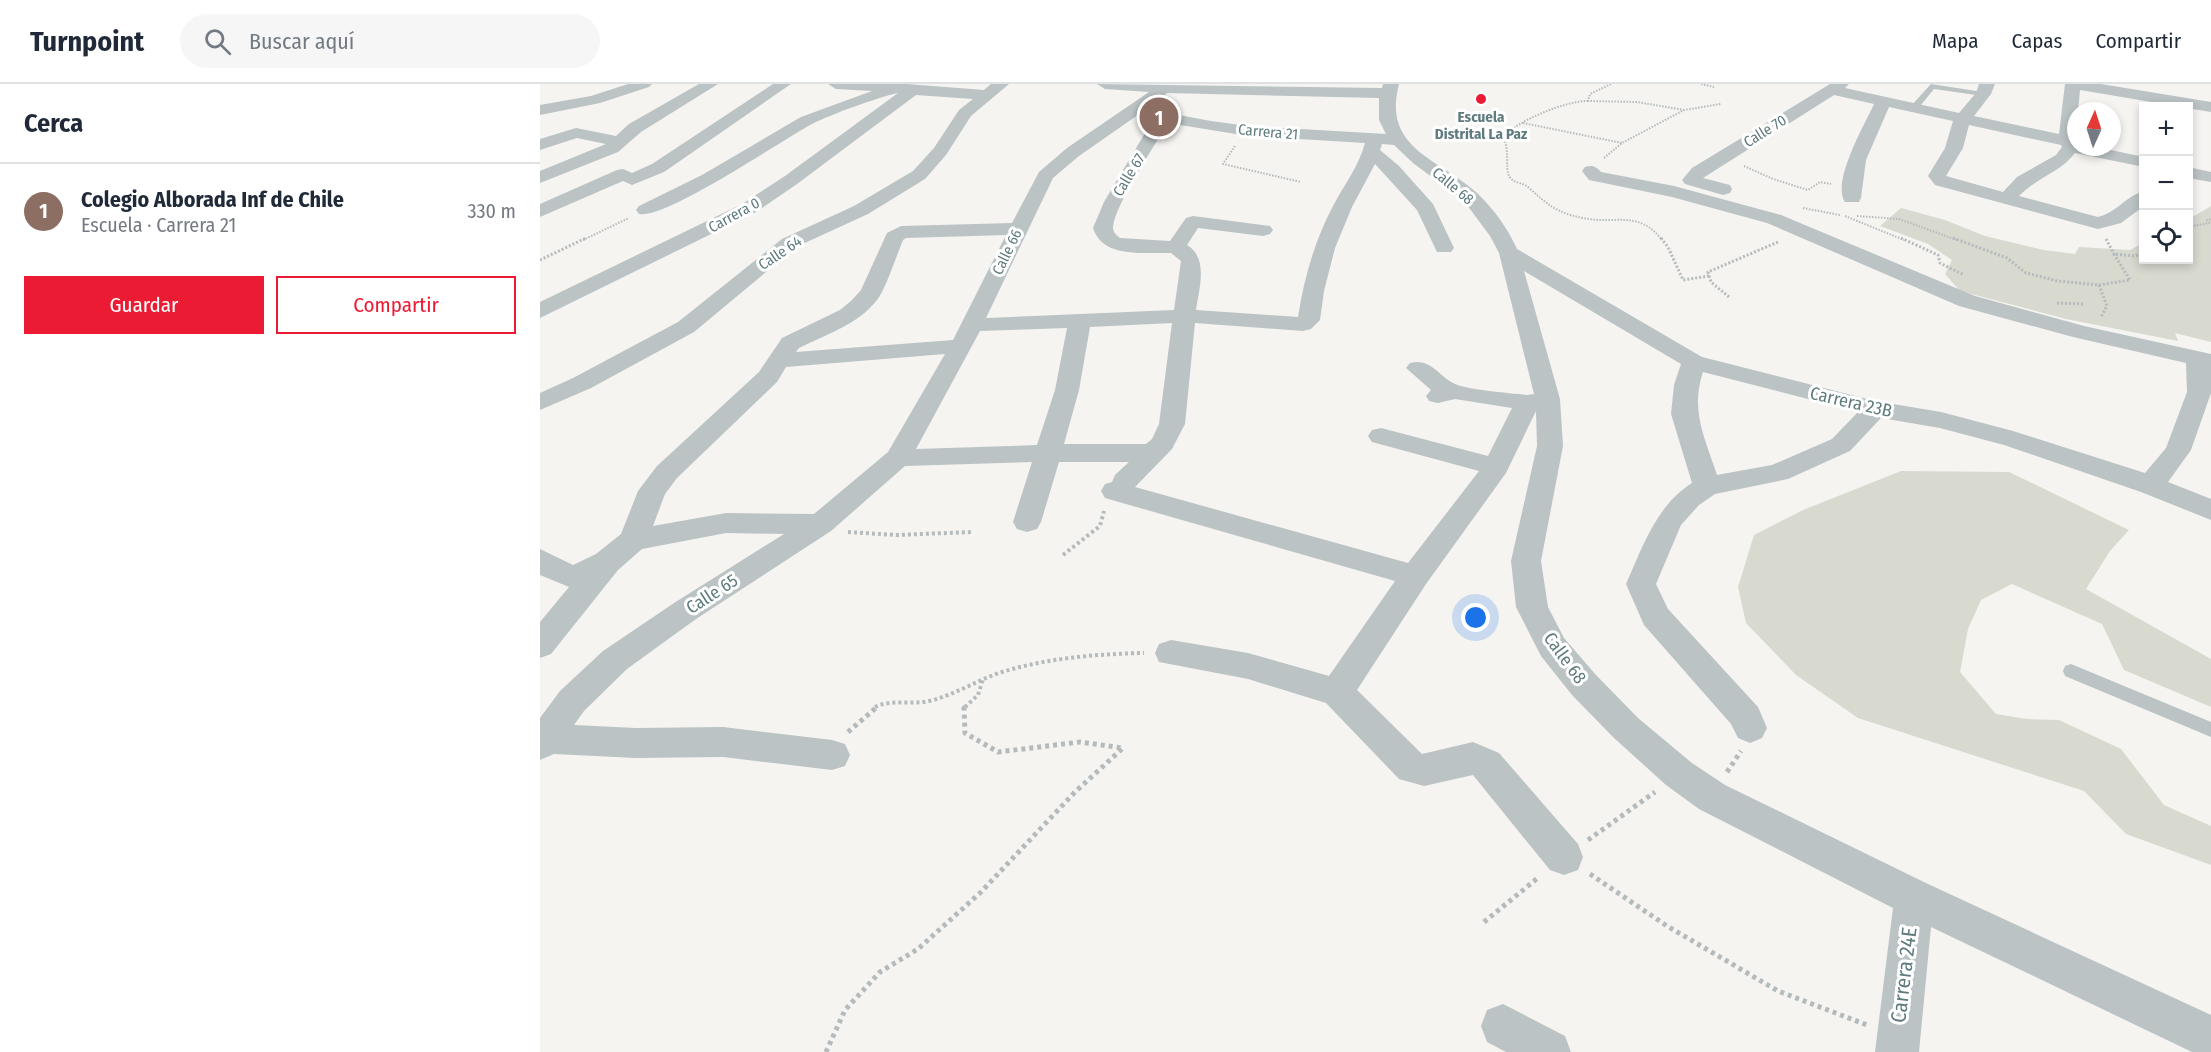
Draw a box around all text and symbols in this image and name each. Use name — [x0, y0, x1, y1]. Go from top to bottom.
search box — [180, 14, 600, 68]
text: Turnpoint — [30, 25, 144, 58]
icon: search — [201, 25, 234, 58]
text: Buscar aquí — [249, 28, 354, 55]
text: Mapa — [1932, 28, 1979, 54]
text: Capas — [2012, 28, 2062, 54]
text: Compartir — [2095, 28, 2181, 54]
marker: Escuela Distrital La Paz — [1474, 92, 1488, 106]
pin: 1 — [1140, 94, 1178, 140]
north arrow — [2067, 102, 2121, 156]
map controls — [2139, 102, 2193, 264]
button: + — [2139, 102, 2193, 156]
text: Cerca — [24, 108, 83, 139]
place label: Escuela Distrital La Paz — [1435, 108, 1528, 143]
street label: Calle 70 — [1740, 111, 1790, 151]
street label: Carrera 21 — [1237, 120, 1299, 144]
street label: Calle 67 — [1109, 150, 1149, 200]
button: − — [2139, 156, 2193, 210]
street label: Calle 68 — [1429, 164, 1477, 208]
text: Colegio Alborada Inf de Chile — [81, 186, 344, 213]
street label: Carrera 0 — [705, 194, 763, 236]
text: 1 — [39, 199, 48, 223]
text: 330 m — [467, 199, 516, 223]
button: locate — [2139, 210, 2193, 264]
text: Escuela · Carrera 21 — [81, 213, 236, 237]
street label: Calle 66 — [988, 226, 1026, 278]
street label: Calle 64 — [755, 232, 805, 274]
button: Guardar — [24, 276, 264, 334]
button: Compartir — [276, 276, 516, 334]
street label: Carrera 23B — [1808, 382, 1894, 422]
street label: Calle 65 — [682, 569, 742, 619]
your location — [1461, 603, 1490, 632]
street label: Calle 68 — [1539, 628, 1591, 688]
street label: Carrera 24E — [1885, 926, 1923, 1024]

